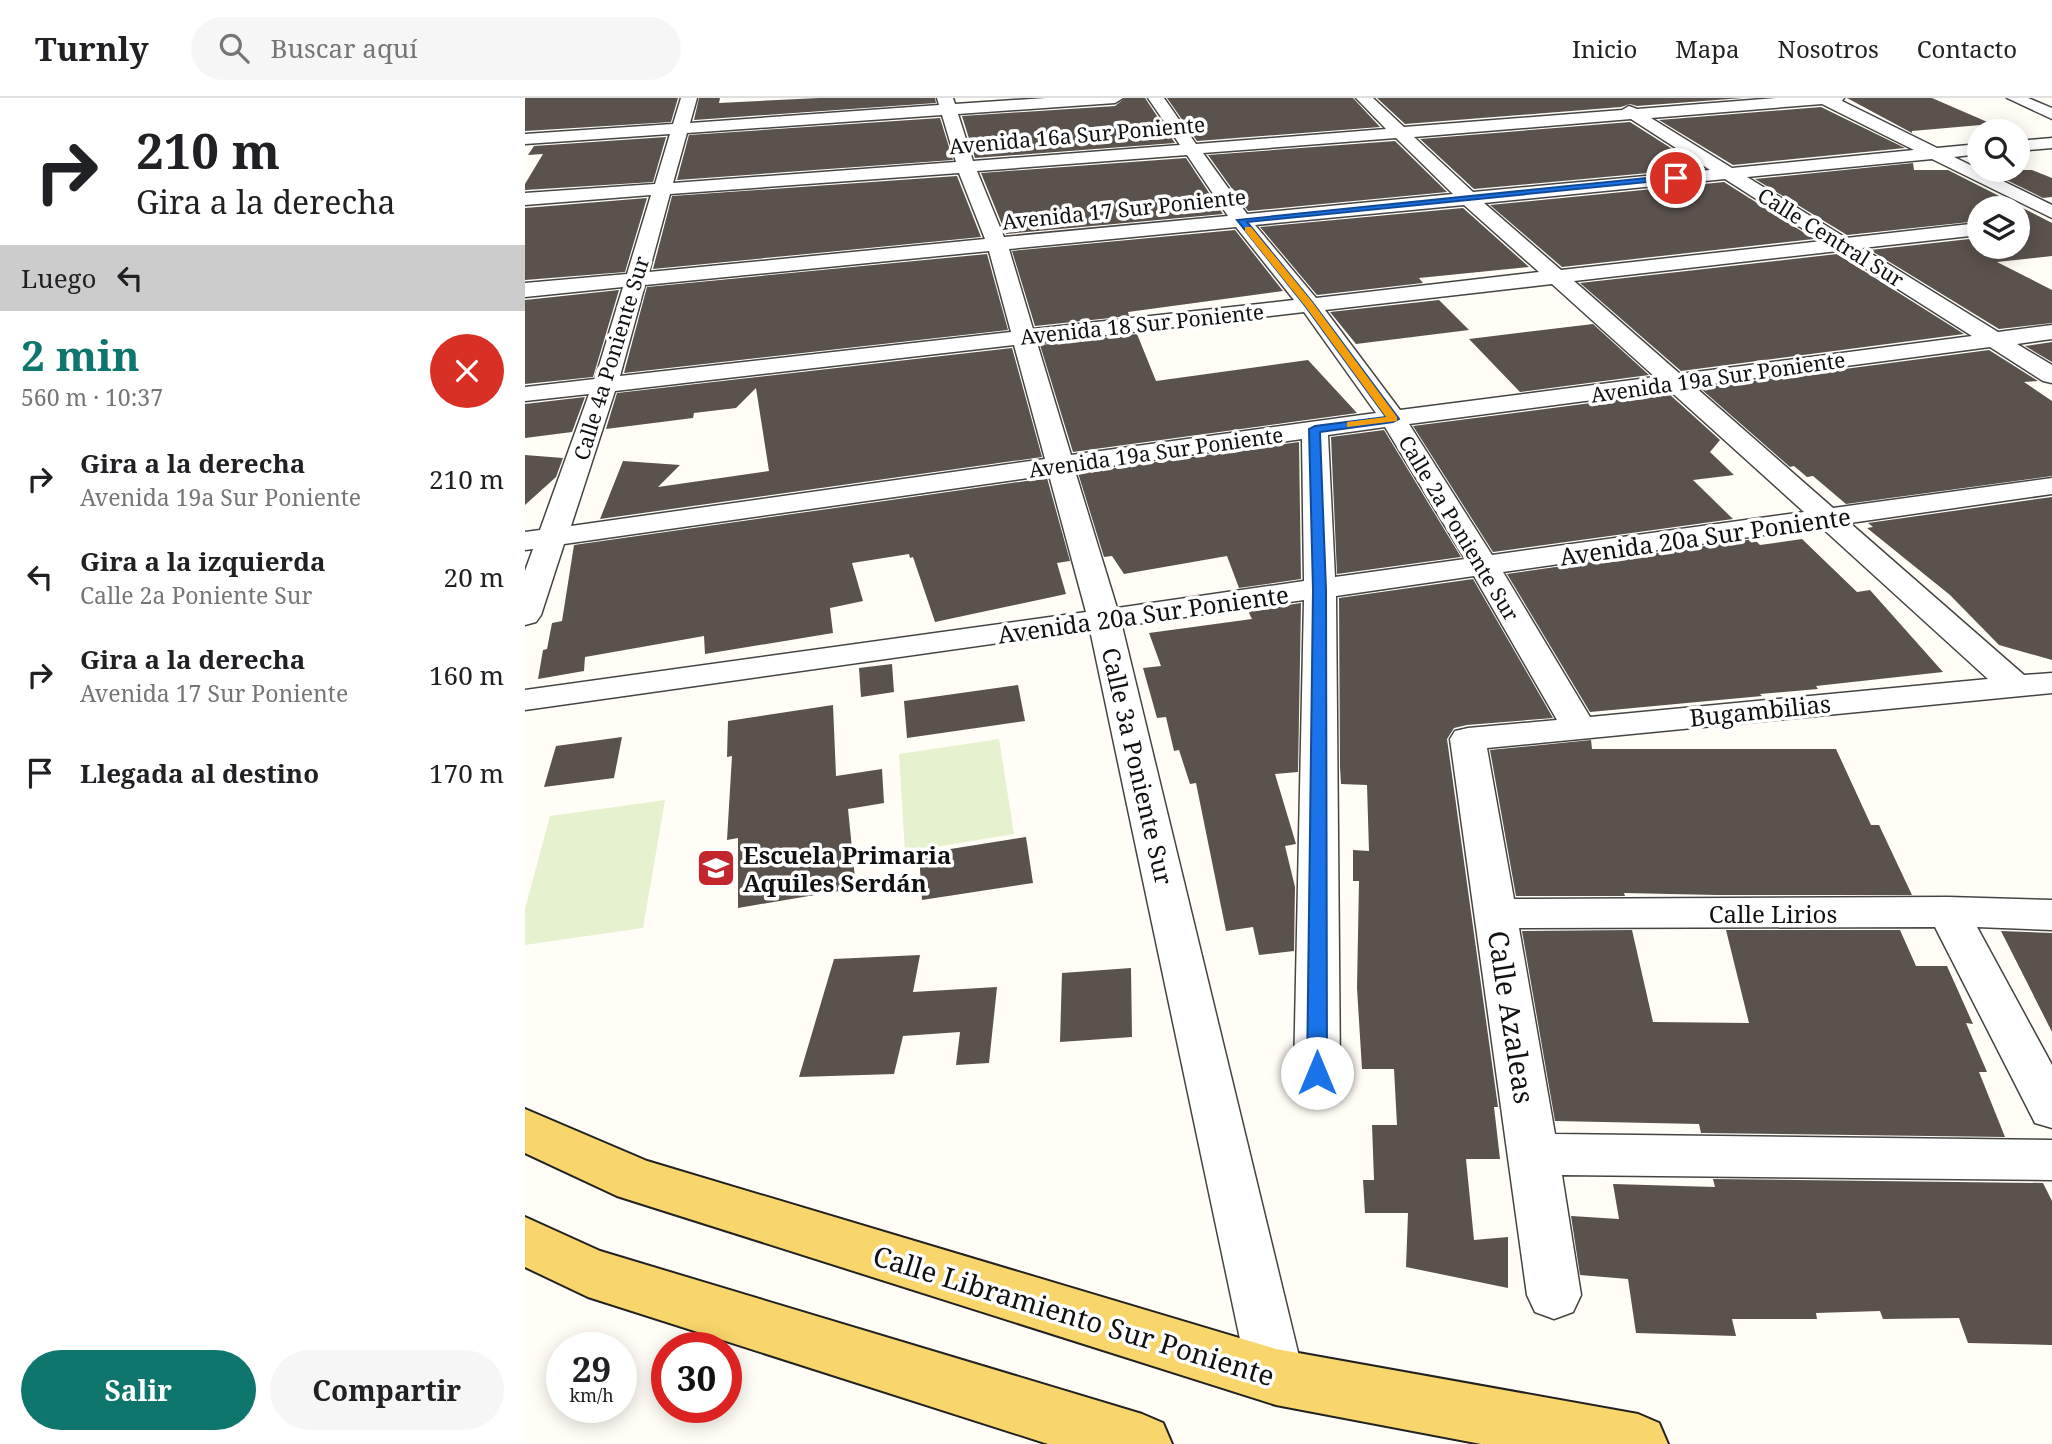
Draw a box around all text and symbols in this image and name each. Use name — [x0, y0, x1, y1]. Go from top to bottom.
search box — [191, 17, 681, 80]
text: Turnly — [35, 26, 149, 71]
icon: search — [215, 29, 253, 67]
text: Buscar aquí — [271, 30, 418, 66]
text: Inicio — [1572, 32, 1637, 65]
text: Mapa — [1675, 32, 1740, 65]
text: Nosotros — [1778, 32, 1879, 65]
text: Contacto — [1917, 32, 2017, 65]
street label: Avenida 16a Sur Poniente — [948, 110, 1206, 160]
text: 210 m — [136, 117, 280, 183]
map controls — [1967, 119, 2030, 259]
button: search — [1967, 119, 2030, 182]
icon: right — [21, 126, 112, 217]
pin — [1646, 148, 1706, 208]
icon: arrive — [1657, 159, 1695, 197]
text: Gira a la derecha — [136, 180, 396, 223]
street label: Calle Central Sur — [1753, 181, 1909, 293]
street label: Avenida 17 Sur Poniente — [1001, 182, 1247, 236]
button: layers — [1967, 196, 2030, 259]
street label: Calle 4a Poniente Sur — [567, 252, 655, 463]
icon: left — [111, 259, 149, 297]
text: Luego — [21, 260, 97, 296]
street label: Avenida 18 Sur Poniente — [1019, 297, 1265, 351]
text: 2 min — [21, 326, 140, 383]
button: close — [430, 334, 504, 408]
street label: Avenida 19a Sur Poniente — [1589, 345, 1847, 409]
text: 560 m · 10:37 — [21, 381, 163, 413]
street label: Avenida 19a Sur Poniente — [1027, 420, 1285, 484]
street label: Calle 2a Poniente Sur — [1392, 430, 1526, 626]
text: Gira a la derecha — [80, 445, 305, 481]
icon: right — [21, 460, 59, 498]
text: 210 m — [429, 461, 504, 497]
text: Avenida 19a Sur Poniente — [80, 481, 361, 513]
street label: Avenida 20a Sur Poniente — [1557, 499, 1853, 573]
text: Gira a la izquierda — [80, 543, 326, 579]
icon: left — [21, 558, 59, 596]
text: 20 m — [444, 559, 504, 595]
street label: Avenida 20a Sur Poniente — [995, 577, 1291, 651]
text: Calle 2a Poniente Sur — [80, 579, 312, 611]
text: Gira a la derecha — [80, 641, 305, 677]
street label: Calle 3a Poniente Sur — [1095, 644, 1181, 888]
icon: right — [21, 656, 59, 694]
text: 160 m — [429, 657, 504, 693]
text: Avenida 17 Sur Poniente — [80, 677, 348, 709]
street label: Bugambilias — [1688, 686, 1832, 734]
icon: arrive — [21, 754, 59, 792]
text: Llegada al destino — [80, 755, 319, 791]
text: 170 m — [429, 755, 504, 791]
place label: Escuela Primaria Aquiles Serdán — [743, 838, 951, 899]
school or university icon: Escuela Primaria Aquiles Serdán — [695, 847, 737, 889]
street label: Calle Lirios — [1709, 897, 1837, 930]
street label: Calle Azaleas — [1480, 928, 1544, 1106]
position arrow — [1280, 1036, 1354, 1110]
street label: Calle Libramiento Sur Poniente — [869, 1236, 1279, 1394]
speed limit sign: 30 — [651, 1332, 742, 1423]
text: 29 — [572, 1345, 611, 1392]
button: Salir — [21, 1350, 256, 1430]
button: Compartir — [270, 1350, 504, 1430]
text: km/h — [569, 1383, 614, 1407]

